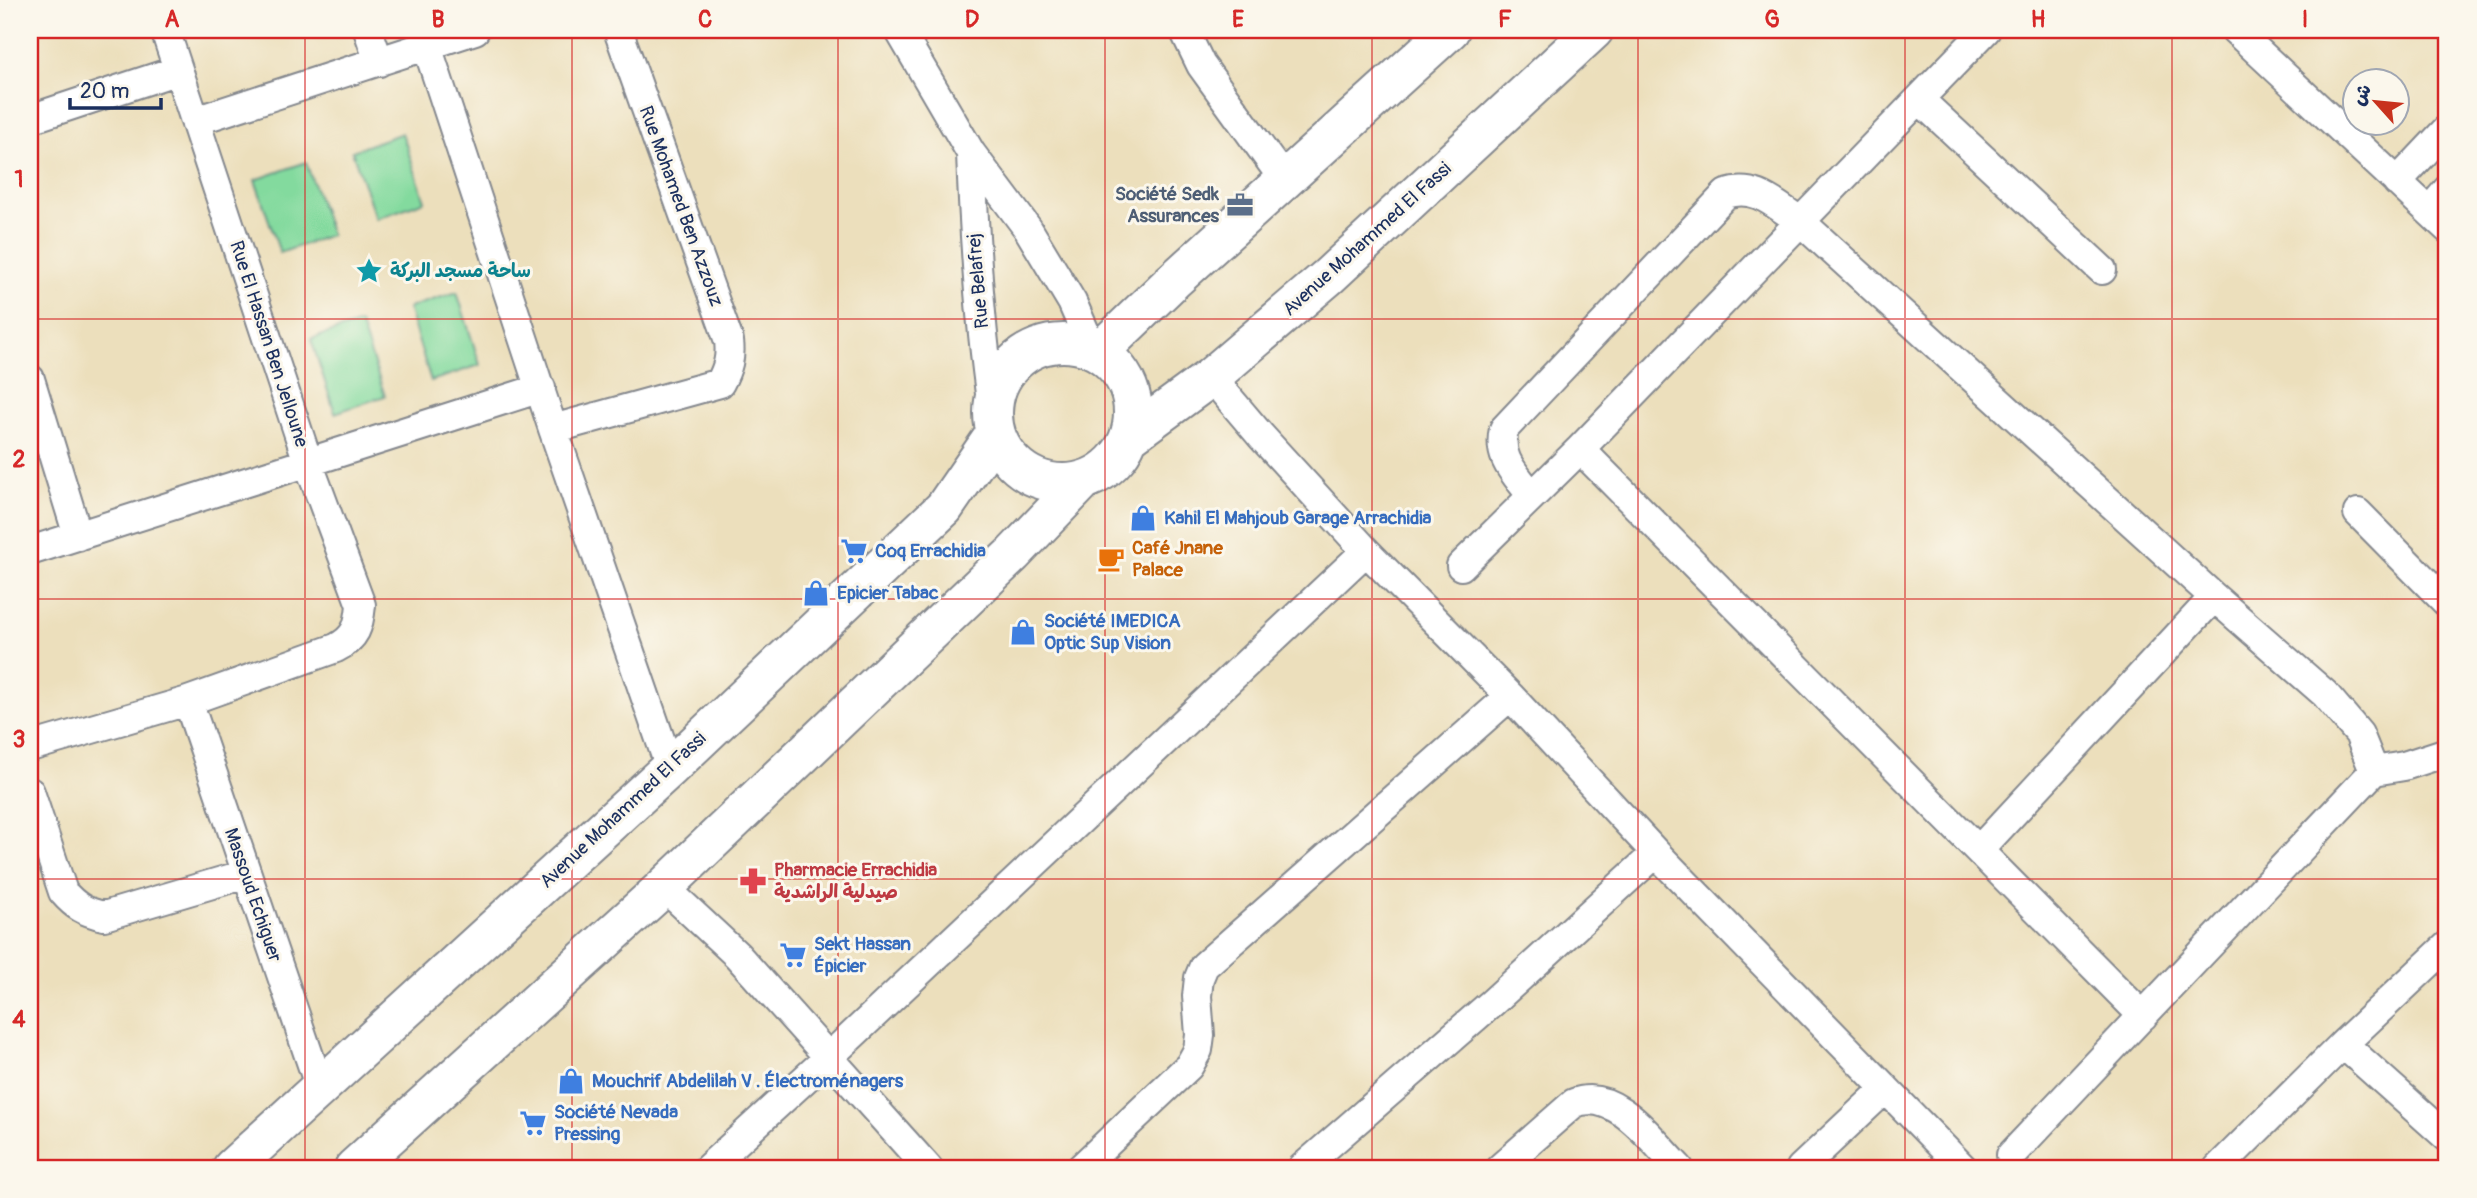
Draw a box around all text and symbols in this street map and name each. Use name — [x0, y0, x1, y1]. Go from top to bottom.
text: A — [165, 5, 180, 34]
text: B — [431, 5, 445, 34]
text: C — [698, 5, 712, 34]
text: D — [965, 5, 979, 34]
text: E — [1232, 5, 1244, 34]
text: F — [1498, 5, 1512, 34]
text: G — [1764, 5, 1780, 34]
text: H — [2031, 5, 2045, 34]
text: I — [2302, 5, 2308, 34]
scale bar — [70, 66, 161, 110]
north arrow — [2340, 66, 2410, 136]
text: 20 m — [80, 78, 129, 105]
text: ش — [2346, 80, 2377, 109]
street label: Rue Mohamed Ben Azzouz — [634, 102, 728, 310]
street label: Avenue Mohammed El Fassi — [1278, 157, 1456, 321]
text: 1 — [15, 165, 24, 194]
place label: Société Sedk Assurances — [1115, 182, 1220, 228]
office icon: Société Sedk Assurances — [1225, 190, 1255, 220]
street label: Rue Belafrej — [962, 232, 994, 330]
street label: Rue El Hassan Ben Jelloune — [224, 238, 314, 451]
place icon: ساحة مسجد البركة — [354, 256, 384, 286]
place label: ساحة مسجد البركة — [390, 259, 531, 283]
text: 2 — [13, 445, 26, 474]
shop icon: Kahil El Mahjoub Garage Arrachidia — [1128, 503, 1158, 533]
place label: Kahil El Mahjoub Garage Arrachidia — [1164, 506, 1432, 530]
supermarket icon: Coq Errachidia — [839, 536, 869, 566]
place label: Café Jnane Palace — [1132, 536, 1223, 582]
place label: Coq Errachidia — [875, 539, 986, 563]
cafe icon: Café Jnane Palace — [1096, 544, 1126, 574]
shop icon: Epicier Tabac — [801, 578, 831, 608]
place label: Epicier Tabac — [837, 581, 939, 605]
place label: Société IMEDICA Optic Sup Vision — [1044, 609, 1181, 655]
shop icon: Société IMEDICA Optic Sup Vision — [1008, 617, 1038, 647]
text: 3 — [13, 725, 25, 754]
street label: Avenue Mohammed El Fassi — [535, 727, 711, 893]
street label: Massoud Echiguer — [219, 825, 287, 965]
place label: Pharmacie Errachidia صيدلية الراشدية — [774, 858, 937, 904]
pharmacy icon: Pharmacie Errachidia صيدلية الراشدية — [738, 866, 768, 896]
place label: Sekt Hassan Épicier — [814, 932, 911, 978]
supermarket icon: Sekt Hassan Épicier — [778, 940, 808, 970]
text: 4 — [12, 1005, 26, 1034]
shop icon: Mouchrif Abdelilah V . Électroménagers — [556, 1066, 586, 1096]
place label: Mouchrif Abdelilah V . Électroménagers — [592, 1069, 904, 1093]
place label: Société Nevada Pressing — [554, 1100, 678, 1146]
supermarket icon: Société Nevada Pressing — [518, 1108, 548, 1138]

